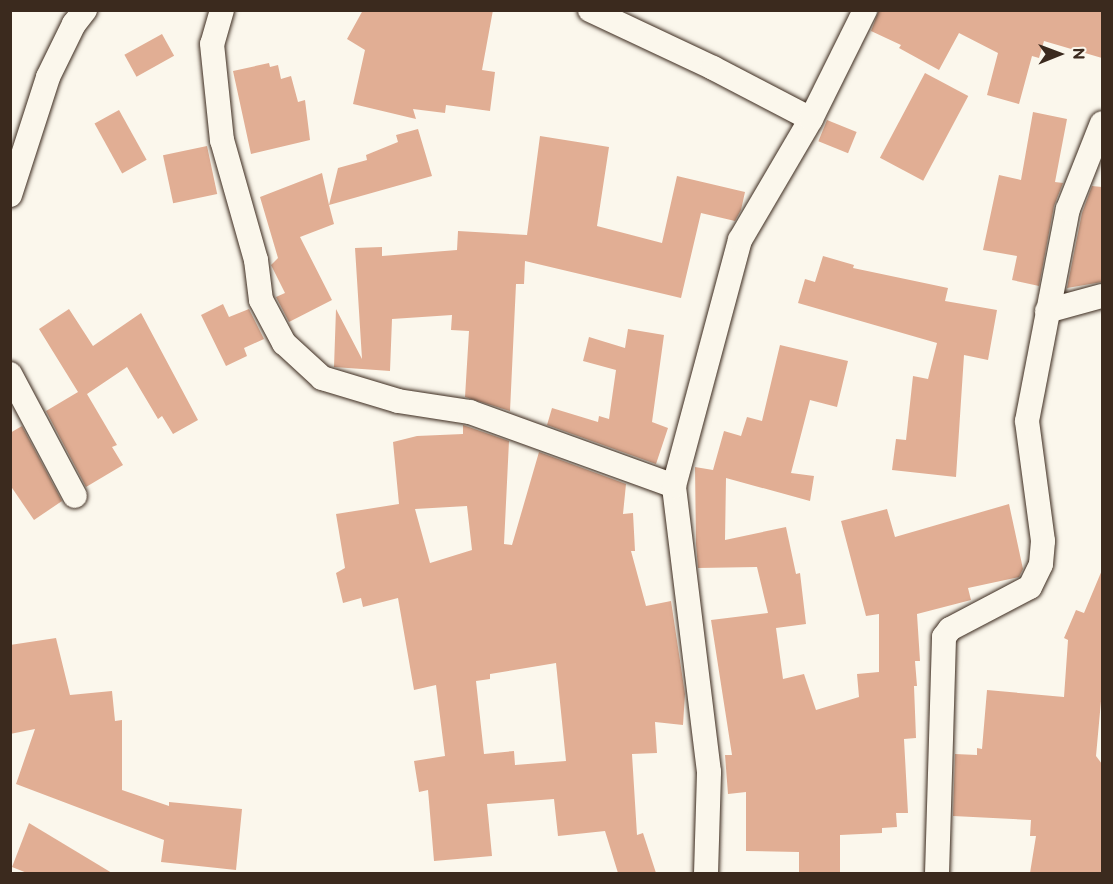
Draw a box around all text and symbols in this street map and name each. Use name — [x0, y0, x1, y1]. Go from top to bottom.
north arrow — [1029, 24, 1089, 84]
text: N — [1068, 47, 1087, 60]

